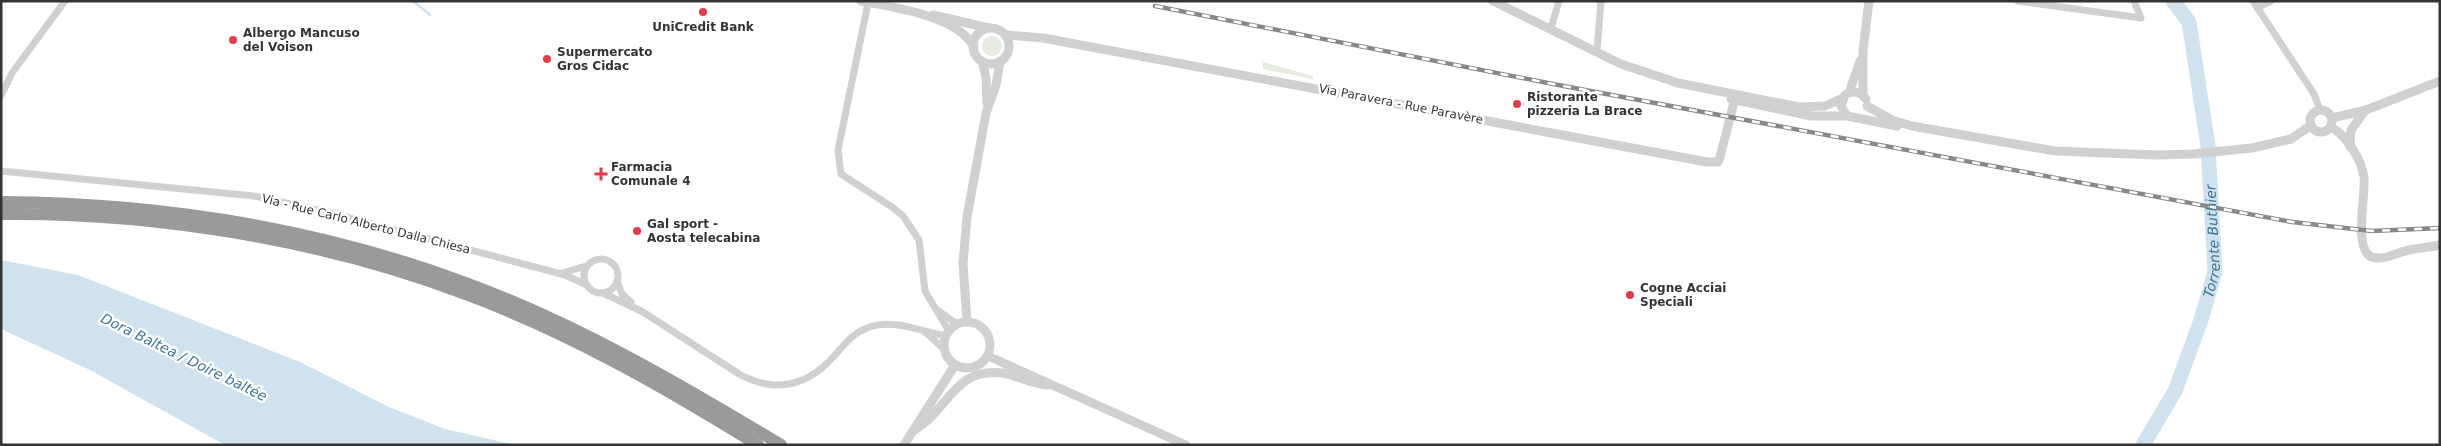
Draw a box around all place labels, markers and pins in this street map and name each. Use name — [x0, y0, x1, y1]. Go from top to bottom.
marker: UniCredit Bank — [697, 6, 709, 18]
place label: UniCredit Bank — [652, 20, 755, 34]
place label: Albergo Mancuso del Voison — [243, 26, 360, 54]
marker: Albergo Mancuso del Voison — [227, 34, 239, 46]
place label: Supermercato Gros Cidac — [557, 45, 653, 73]
marker: Supermercato Gros Cidac — [541, 53, 553, 65]
place label: Ristorante pizzeria La Brace — [1527, 90, 1642, 118]
marker: Ristorante pizzeria La Brace — [1511, 98, 1523, 110]
place label: Farmacia Comunale 4 — [611, 160, 691, 188]
marker: Farmacia Comunale 4 — [595, 168, 607, 180]
place label: Gal sport - Aosta telecabina — [647, 217, 760, 245]
marker: Gal sport - Aosta telecabina — [631, 225, 643, 237]
place label: Cogne Acciai Speciali — [1640, 281, 1726, 309]
marker: Cogne Acciai Speciali — [1624, 289, 1636, 301]

